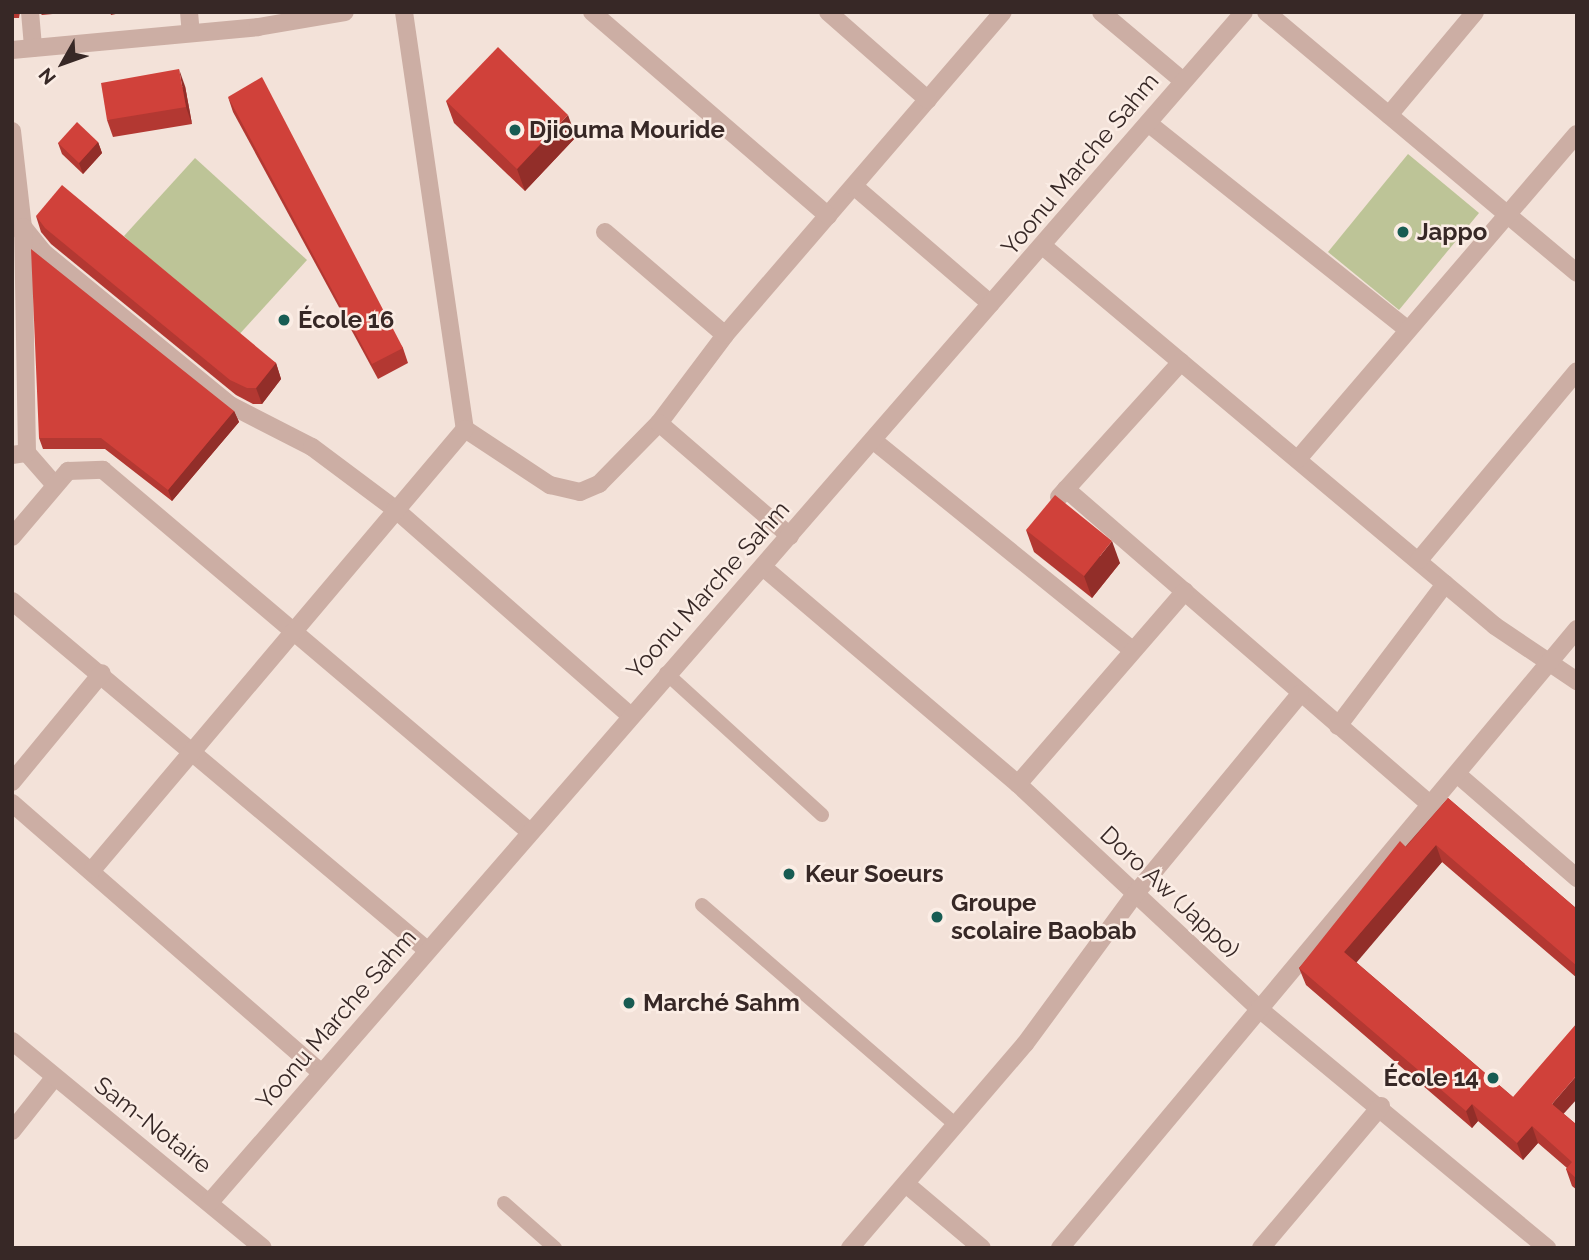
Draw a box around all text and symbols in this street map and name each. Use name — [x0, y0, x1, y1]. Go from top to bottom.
north arrow — [28, 28, 98, 98]
text: N — [34, 64, 60, 89]
street label: Yoonu Marche Sahm — [995, 67, 1165, 261]
place label: Djiouma Mouride — [529, 116, 725, 144]
marker: Djiouma Mouride — [507, 122, 523, 138]
place label: Jappo — [1417, 218, 1487, 246]
marker: Jappo — [1395, 224, 1411, 240]
place label: École 16 — [298, 306, 394, 334]
marker: École 16 — [276, 312, 292, 328]
street label: Yoonu Marche Sahm — [621, 495, 795, 685]
street label: Doro Aw (Jappo) — [1094, 820, 1246, 964]
place label: Keur Soeurs — [805, 860, 944, 888]
marker: Keur Soeurs — [779, 864, 799, 884]
place label: Groupe scolaire Baobab — [951, 889, 1136, 945]
marker: Groupe scolaire Baobab — [929, 909, 945, 925]
street label: Yoonu Marche Sahm — [250, 923, 422, 1115]
place label: Marché Sahm — [643, 989, 800, 1017]
marker: Marché Sahm — [621, 995, 637, 1011]
place label: École 14 — [1384, 1064, 1479, 1092]
street label: Sam-Notaire — [89, 1070, 217, 1180]
marker: École 14 — [1485, 1070, 1501, 1086]

